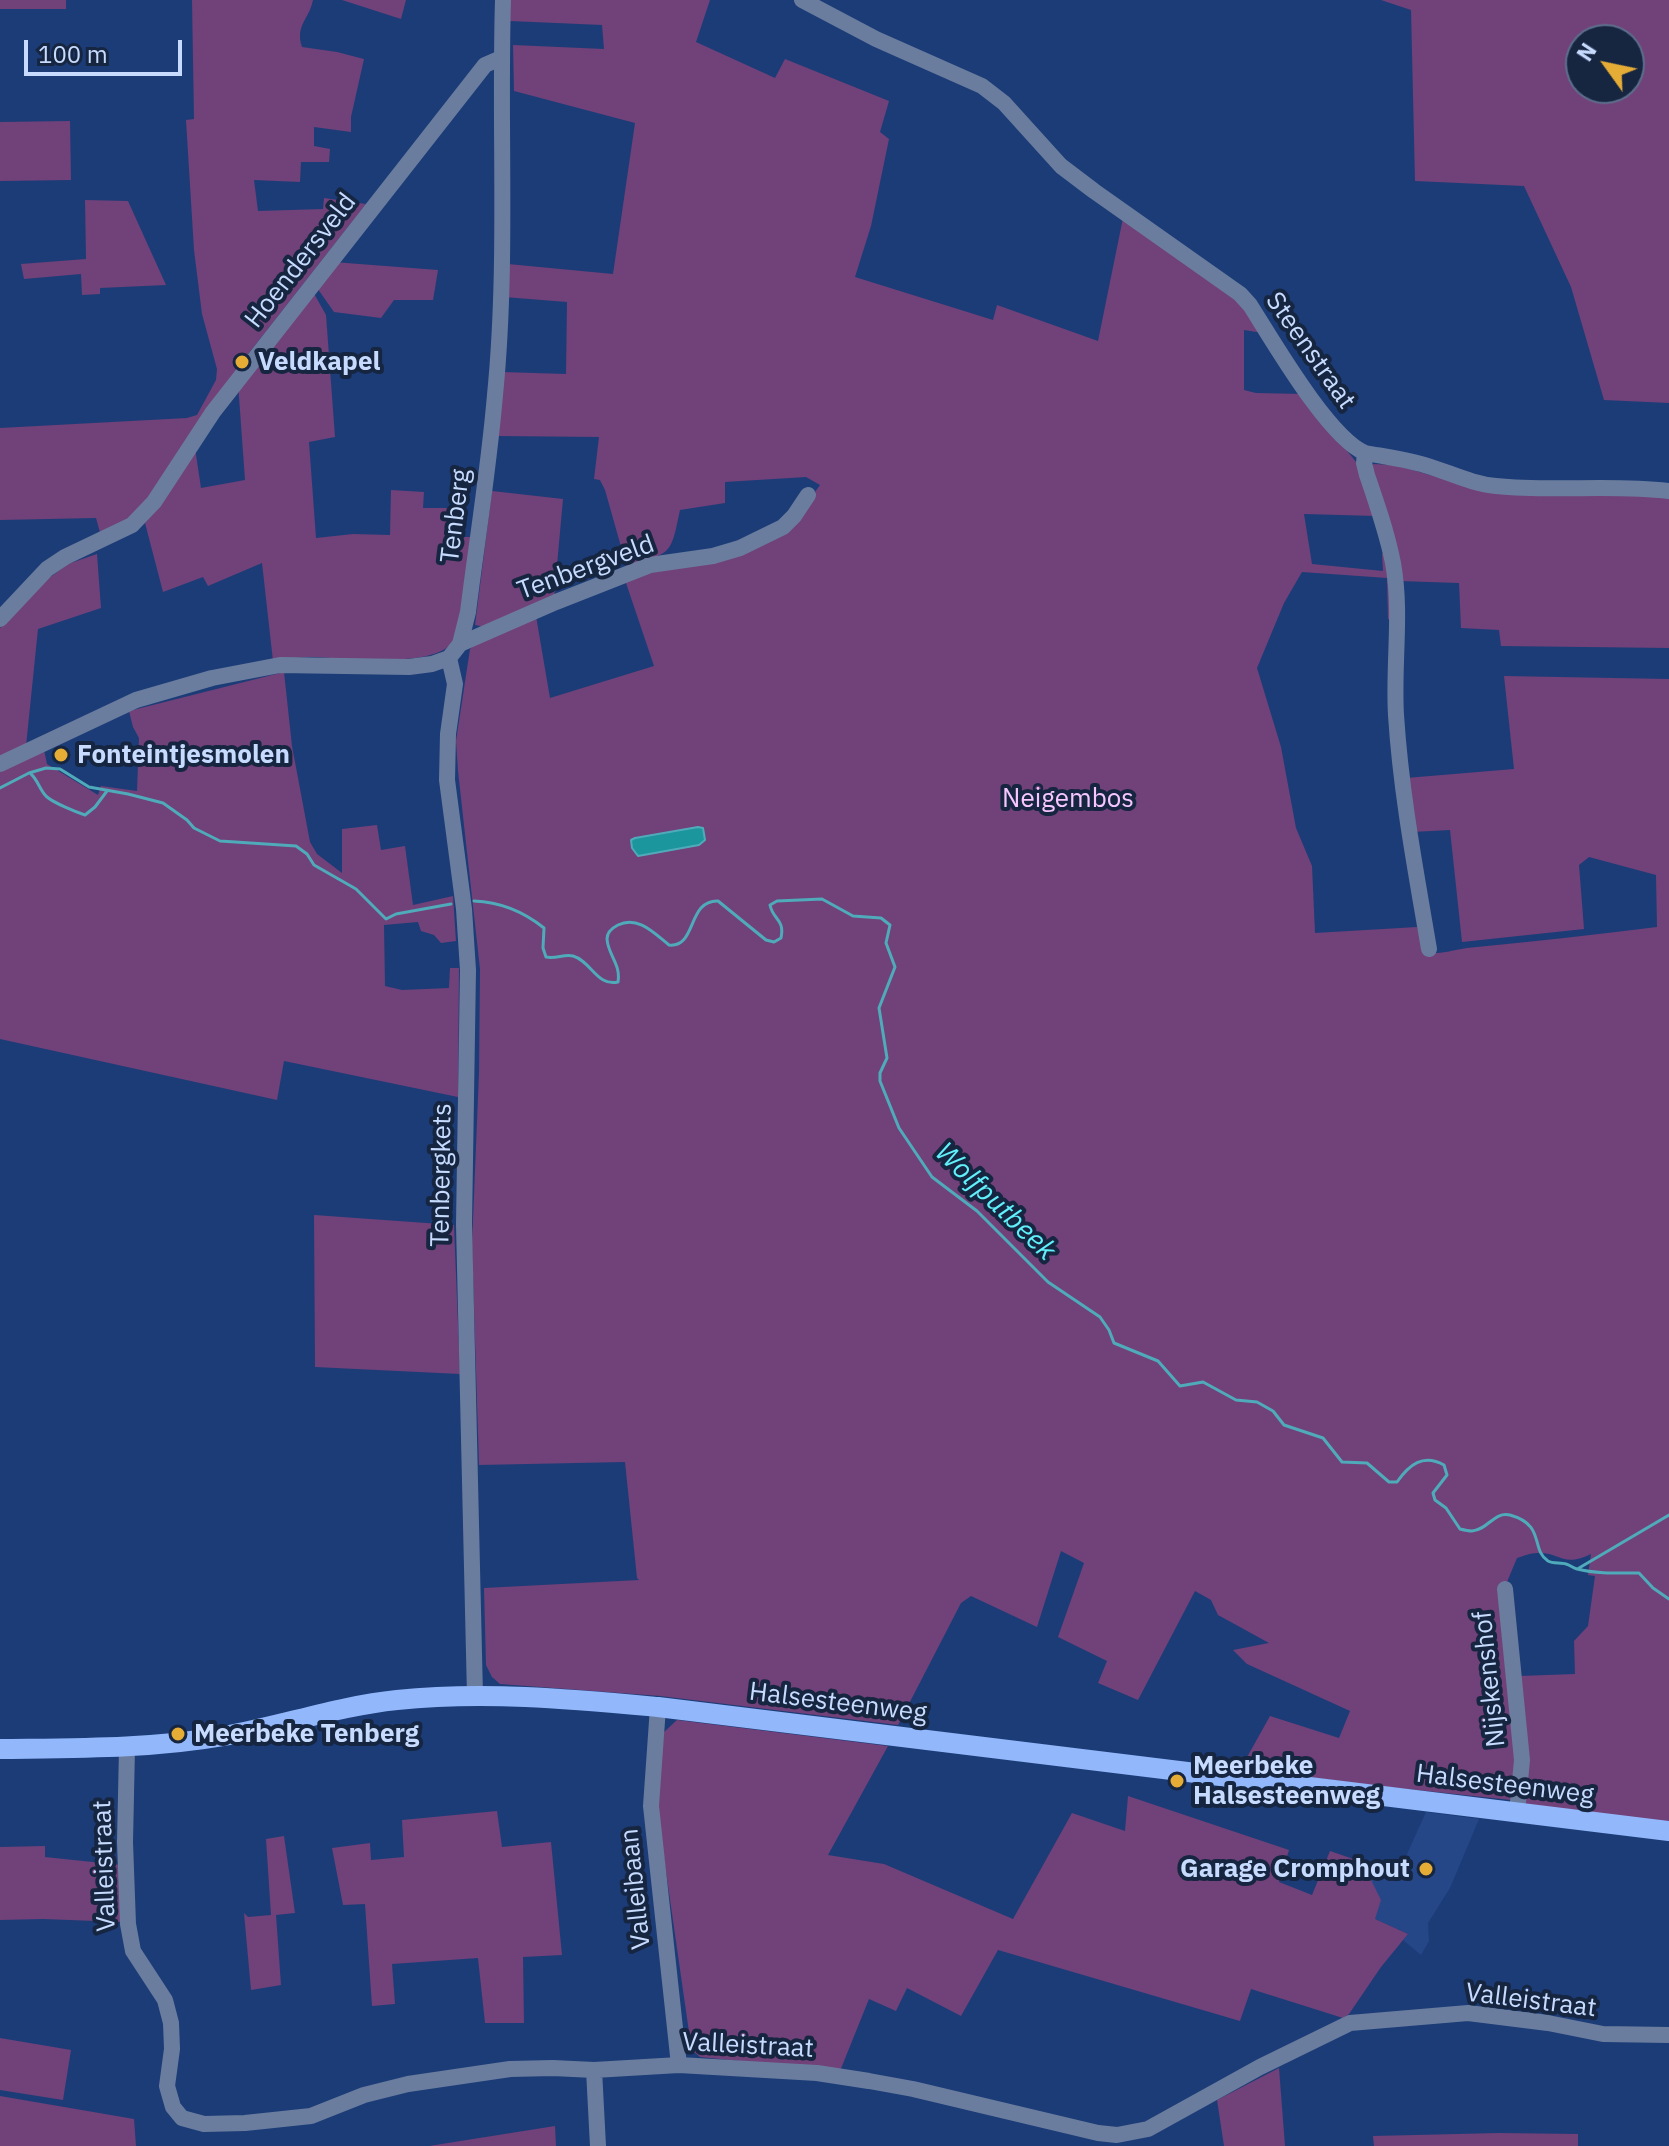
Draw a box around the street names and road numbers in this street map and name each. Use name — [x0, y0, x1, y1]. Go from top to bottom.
street label: Hoendersveld — [239, 187, 363, 335]
street label: Steenstraat — [1258, 287, 1362, 415]
street label: Tenberg — [435, 467, 477, 565]
street label: Tenbergveld — [513, 529, 659, 607]
street label: Tenbergkets — [425, 1103, 459, 1247]
street label: Nijskenshof — [1467, 1609, 1513, 1749]
street label: Halsesteenweg — [747, 1677, 929, 1729]
street label: Halsesteenweg — [1414, 1759, 1596, 1811]
street label: Valleistraat — [87, 1800, 123, 1932]
street label: Valleibaan — [614, 1827, 658, 1951]
street label: Valleistraat — [1464, 1977, 1598, 2025]
street label: Valleistraat — [681, 2027, 815, 2065]

